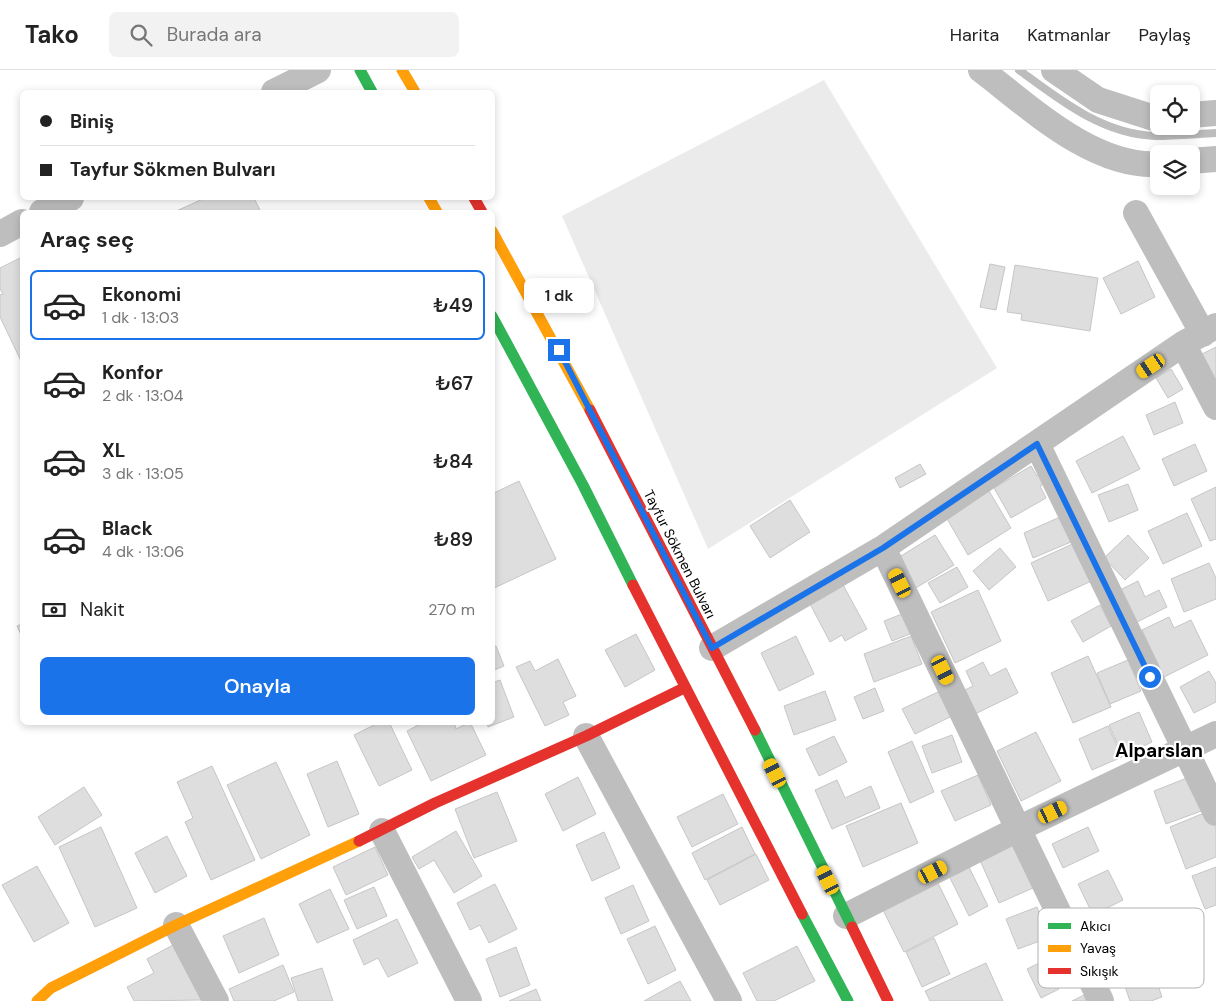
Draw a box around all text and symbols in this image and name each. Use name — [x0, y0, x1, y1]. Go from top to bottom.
search box — [109, 12, 459, 57]
text: Tako — [25, 19, 79, 50]
icon: search — [127, 21, 155, 49]
text: Burada ara — [167, 22, 262, 47]
text: Harita — [950, 23, 999, 47]
text: Katmanlar — [1027, 23, 1111, 47]
text: Paylaş — [1139, 23, 1191, 47]
map controls — [1150, 85, 1200, 195]
button: locate — [1150, 85, 1200, 135]
text: Biniş — [70, 109, 114, 134]
button: layers — [1150, 145, 1200, 195]
text: Tayfur Sökmen Bulvarı — [70, 157, 276, 182]
text: Araç seç — [40, 225, 134, 254]
callout: 1 dk — [524, 278, 594, 312]
text: Ekonomi — [102, 282, 181, 307]
icon: car — [42, 283, 87, 328]
text: 1 dk — [545, 285, 573, 306]
text: ₺49 — [433, 293, 473, 318]
text: 1 dk · 13:03 — [102, 307, 179, 328]
route end — [548, 339, 570, 361]
car — [1134, 351, 1167, 381]
text: Konfor — [102, 360, 163, 385]
icon: car — [42, 361, 87, 406]
text: ₺67 — [435, 371, 473, 396]
text: 2 dk · 13:04 — [102, 385, 184, 406]
text: XL — [102, 438, 125, 463]
icon: car — [42, 439, 87, 484]
text: ₺84 — [433, 449, 473, 474]
text: 3 dk · 13:05 — [102, 463, 184, 484]
street label: Tayfur Sökmen Bulvarı — [640, 487, 720, 621]
text: Black — [102, 516, 153, 541]
icon: car — [42, 517, 87, 562]
text: ₺89 — [434, 527, 473, 552]
text: 4 dk · 13:06 — [102, 541, 184, 562]
car — [886, 566, 913, 600]
icon: cash — [40, 596, 68, 624]
text: Nakit — [80, 597, 125, 622]
text: 270 m — [428, 599, 475, 620]
car — [929, 653, 956, 687]
button: Onayla — [40, 657, 475, 715]
route start — [1139, 666, 1161, 688]
district label: Alparslan — [1115, 738, 1203, 763]
car — [761, 756, 788, 790]
car — [1036, 799, 1069, 825]
car — [916, 859, 949, 885]
car — [814, 863, 841, 897]
legend — [1038, 908, 1204, 988]
text: Akıcı — [1080, 917, 1111, 935]
text: Yavaş — [1080, 939, 1116, 957]
text: Sıkışık — [1080, 962, 1119, 980]

